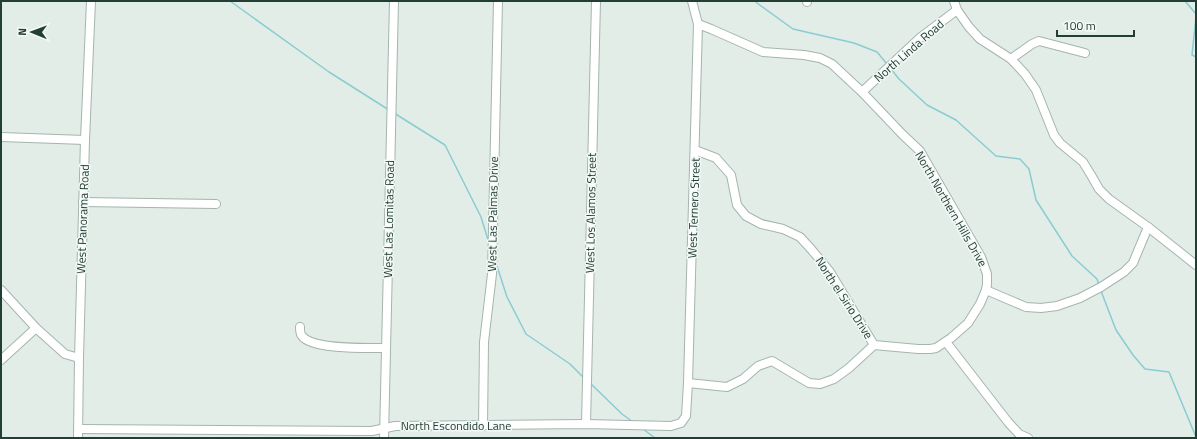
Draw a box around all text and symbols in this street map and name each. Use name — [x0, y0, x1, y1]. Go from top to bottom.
north arrow — [12, 12, 52, 52]
scale bar — [1057, 12, 1134, 38]
street label: North Linda Road — [869, 15, 948, 87]
text: 100 m — [1063, 16, 1096, 35]
text: N — [14, 28, 30, 36]
street label: North Northern Hills Drive — [910, 147, 992, 270]
street label: West Los Alamos Street — [580, 152, 601, 273]
street label: West Las Palmas Drive — [482, 156, 503, 272]
street label: West Ternero Street — [682, 157, 705, 259]
street label: West Las Lomitas Road — [378, 160, 399, 278]
street label: West Panorama Road — [71, 164, 94, 274]
street label: North el Sirio Drive — [811, 253, 878, 343]
street label: North Escondido Lane — [401, 416, 511, 435]

